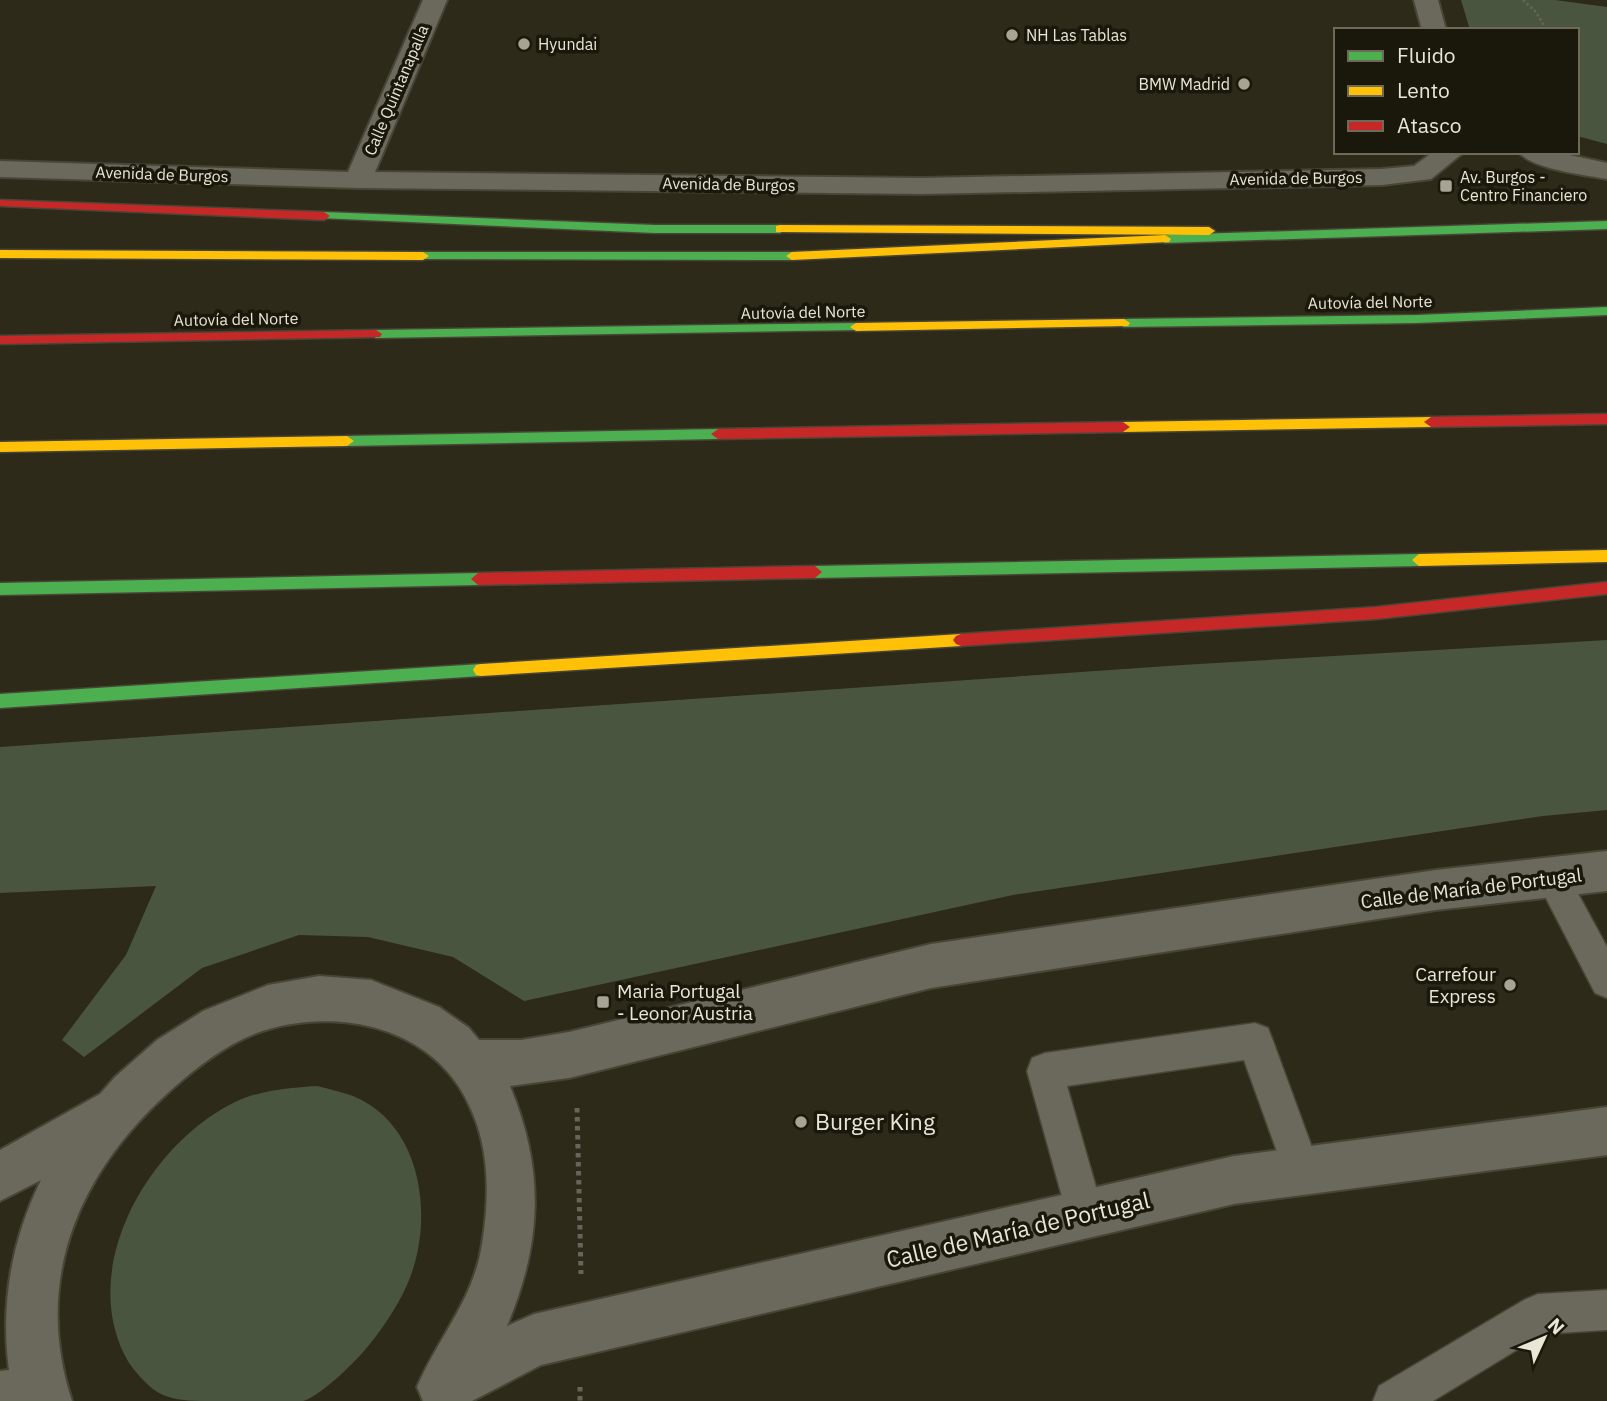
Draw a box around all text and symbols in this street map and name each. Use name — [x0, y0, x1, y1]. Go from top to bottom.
street label: Calle Quintanapalla — [359, 21, 433, 158]
place label: NH Las Tablas — [1026, 25, 1127, 45]
marker: NH Las Tablas — [1004, 27, 1020, 43]
legend — [1334, 28, 1579, 154]
place label: Hyundai — [538, 34, 597, 54]
marker: Hyundai — [516, 36, 532, 52]
text: Fluido — [1397, 41, 1456, 69]
place label: BMW Madrid — [1139, 74, 1230, 94]
marker: BMW Madrid — [1236, 76, 1252, 92]
text: Lento — [1397, 76, 1450, 104]
text: Atasco — [1397, 111, 1461, 139]
street label: Avenida de Burgos — [95, 162, 229, 186]
street label: Avenida de Burgos — [1229, 167, 1363, 189]
place label: Av. Burgos - Centro Financiero — [1460, 167, 1587, 205]
street label: Avenida de Burgos — [662, 173, 796, 195]
marker: Av. Burgos - Centro Financiero — [1438, 178, 1454, 194]
street label: Autovía del Norte — [1308, 291, 1433, 313]
street label: Autovía del Norte — [741, 301, 866, 323]
street label: Autovía del Norte — [174, 308, 299, 330]
street label: Calle de María de Portugal — [1359, 863, 1583, 913]
place label: Carrefour Express — [1415, 962, 1496, 1008]
marker: Carrefour Express — [1502, 977, 1518, 993]
place label: Maria Portugal - Leonor Austria — [617, 979, 753, 1025]
marker: Maria Portugal - Leonor Austria — [595, 994, 611, 1010]
place label: Burger King — [815, 1106, 935, 1136]
marker: Burger King — [793, 1114, 809, 1130]
street label: Calle de María de Portugal — [883, 1184, 1152, 1274]
north arrow — [1509, 1303, 1579, 1373]
text: N — [1543, 1313, 1570, 1339]

